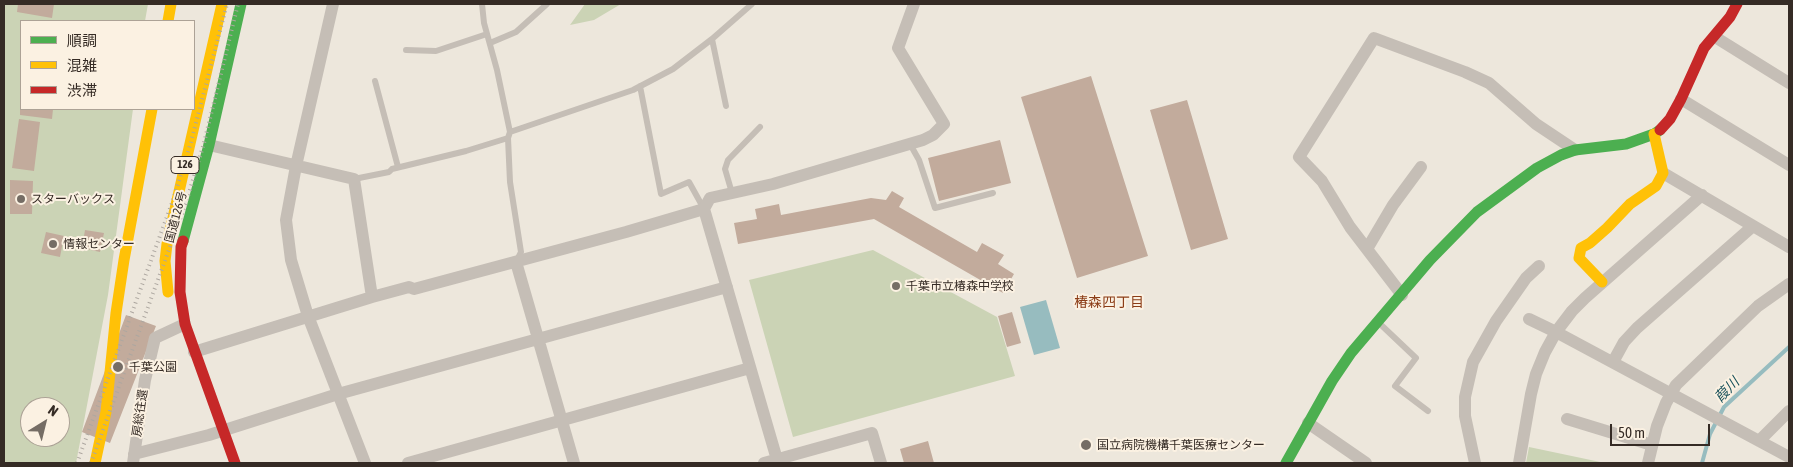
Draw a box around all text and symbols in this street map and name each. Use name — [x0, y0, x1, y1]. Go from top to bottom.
legend — [20, 20, 195, 110]
text: 順調 — [67, 32, 97, 49]
text: 混雑 — [67, 57, 97, 74]
text: 渋滞 — [67, 82, 97, 99]
road number: 126 — [171, 156, 199, 174]
street label: 国道126号 — [162, 190, 190, 244]
place label: スターバックス — [31, 192, 115, 206]
marker: スターバックス — [15, 193, 27, 205]
place label: 情報センター — [63, 237, 135, 251]
marker: 情報センター — [47, 238, 59, 250]
place label: 千葉市立椿森中学校 — [906, 279, 1014, 293]
marker: 千葉市立椿森中学校 — [890, 280, 902, 292]
district label: 椿森四丁目 — [1074, 295, 1144, 311]
marker: 千葉公園 — [111, 360, 125, 374]
place label: 千葉公園 — [129, 360, 177, 374]
water label: 葭川 — [1711, 374, 1743, 406]
street label: 房総往還 — [130, 388, 150, 438]
north arrow — [20, 397, 70, 447]
text: N — [45, 402, 61, 420]
scale bar — [1613, 414, 1713, 446]
text: 50 m — [1618, 424, 1645, 441]
marker: 国立病院機構千葉医療センター — [1079, 438, 1093, 452]
place label: 国立病院機構千葉医療センター — [1097, 438, 1265, 452]

